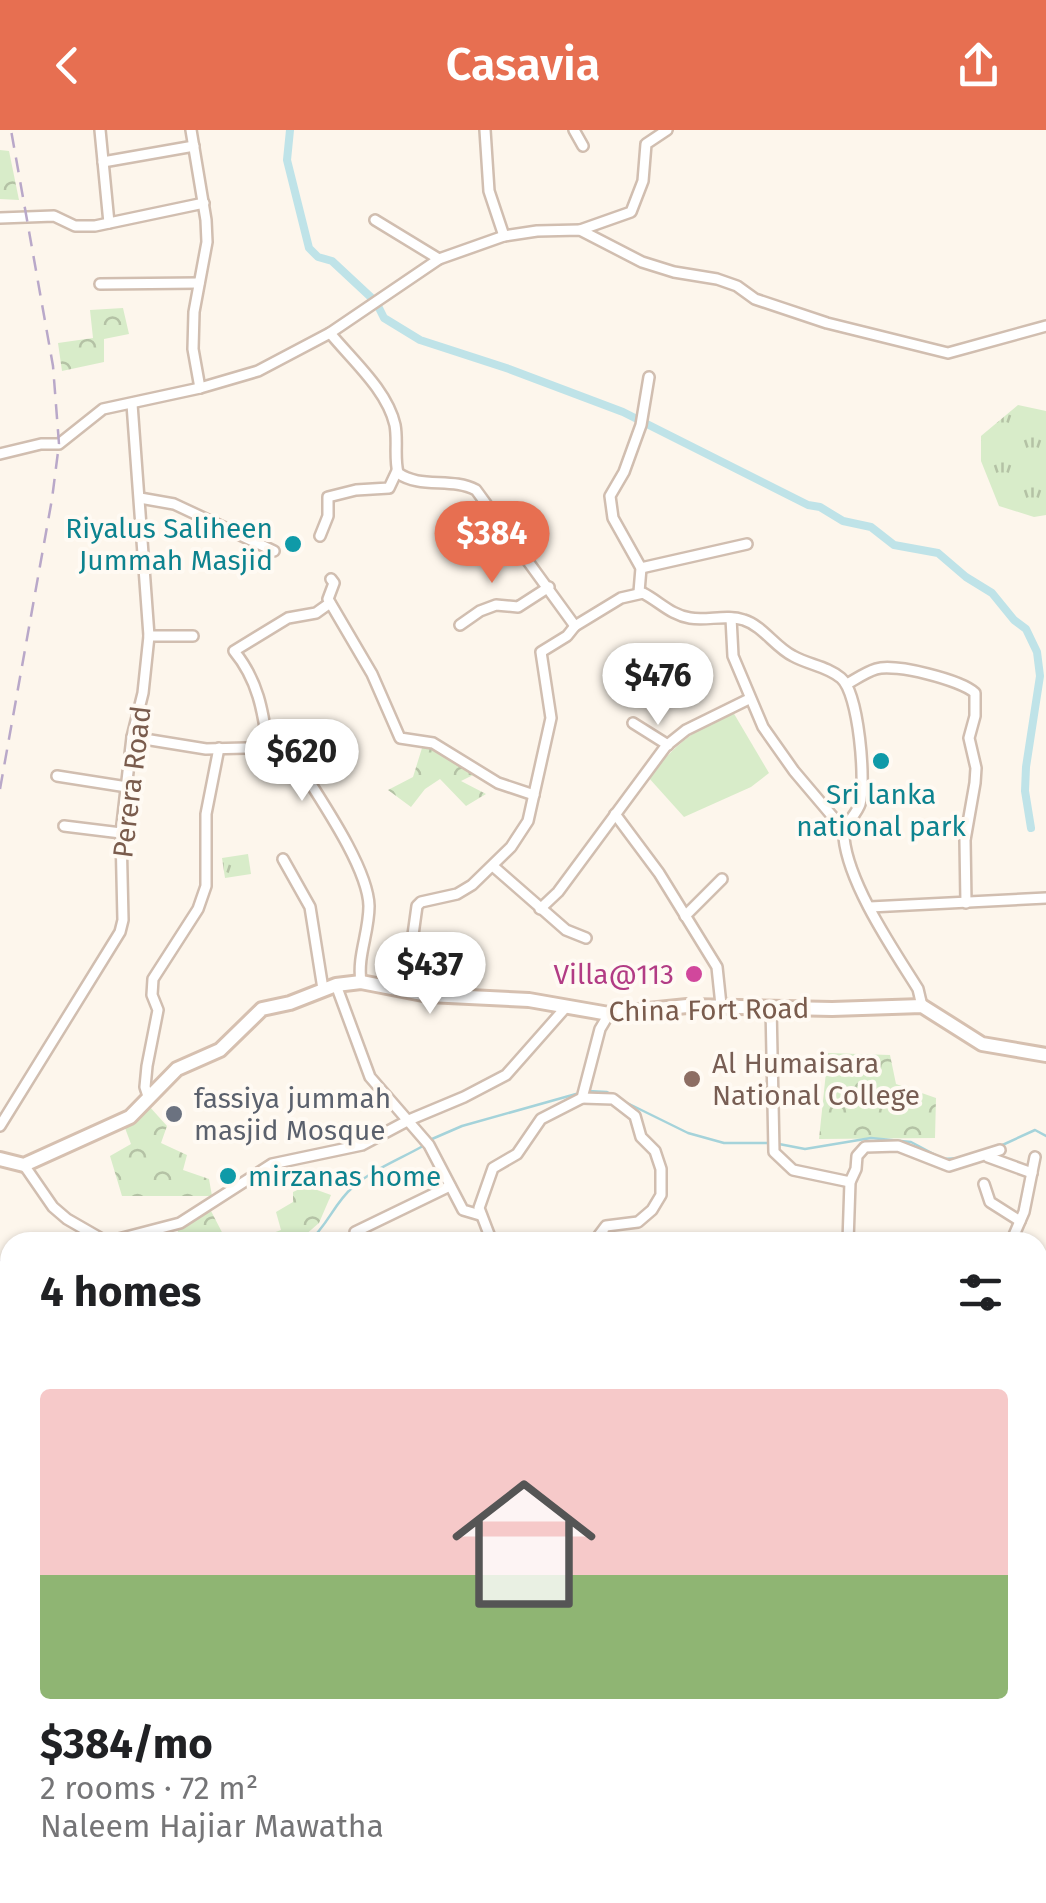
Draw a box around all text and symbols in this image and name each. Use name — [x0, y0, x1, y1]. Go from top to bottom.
icon: back — [40, 38, 95, 93]
text: Casavia — [446, 38, 600, 92]
icon: share — [951, 38, 1006, 93]
pin: $384 — [433, 501, 551, 586]
place label: Riyalus Saliheen Jummah Masjid — [65, 512, 273, 577]
text: $384 — [457, 514, 527, 552]
marker: Riyalus Saliheen Jummah Masjid — [282, 533, 304, 555]
pin: $476 — [599, 643, 717, 728]
text: $476 — [624, 656, 692, 694]
street label: Perera Road — [106, 704, 158, 860]
pin: $620 — [243, 719, 361, 804]
text: $620 — [267, 732, 337, 770]
marker: Sri lanka national park — [870, 750, 892, 772]
place label: Sri lanka national park — [796, 778, 967, 843]
pin: $437 — [371, 932, 489, 1017]
text: $437 — [397, 945, 463, 983]
place label: Villa@113 — [553, 958, 674, 991]
marker: Villa@113 — [683, 963, 705, 985]
street label: China Fort Road — [608, 992, 810, 1028]
place label: Al Humaisara National College — [712, 1047, 920, 1112]
marker: Al Humaisara National College — [681, 1068, 703, 1090]
place label: fassiya jummah masjid Mosque — [194, 1082, 391, 1147]
marker: fassiya jummah masjid Mosque — [163, 1103, 185, 1125]
place label: mirzanas home — [248, 1160, 441, 1193]
marker: mirzanas home — [217, 1165, 239, 1187]
icon: filters — [953, 1265, 1008, 1320]
text: 4 homes — [40, 1267, 201, 1317]
icon: home — [434, 1454, 614, 1634]
text: $384/mo — [40, 1719, 213, 1769]
text: 2 rooms · 72 m² — [40, 1769, 258, 1807]
text: Naleem Hajiar Mawatha — [40, 1807, 384, 1845]

